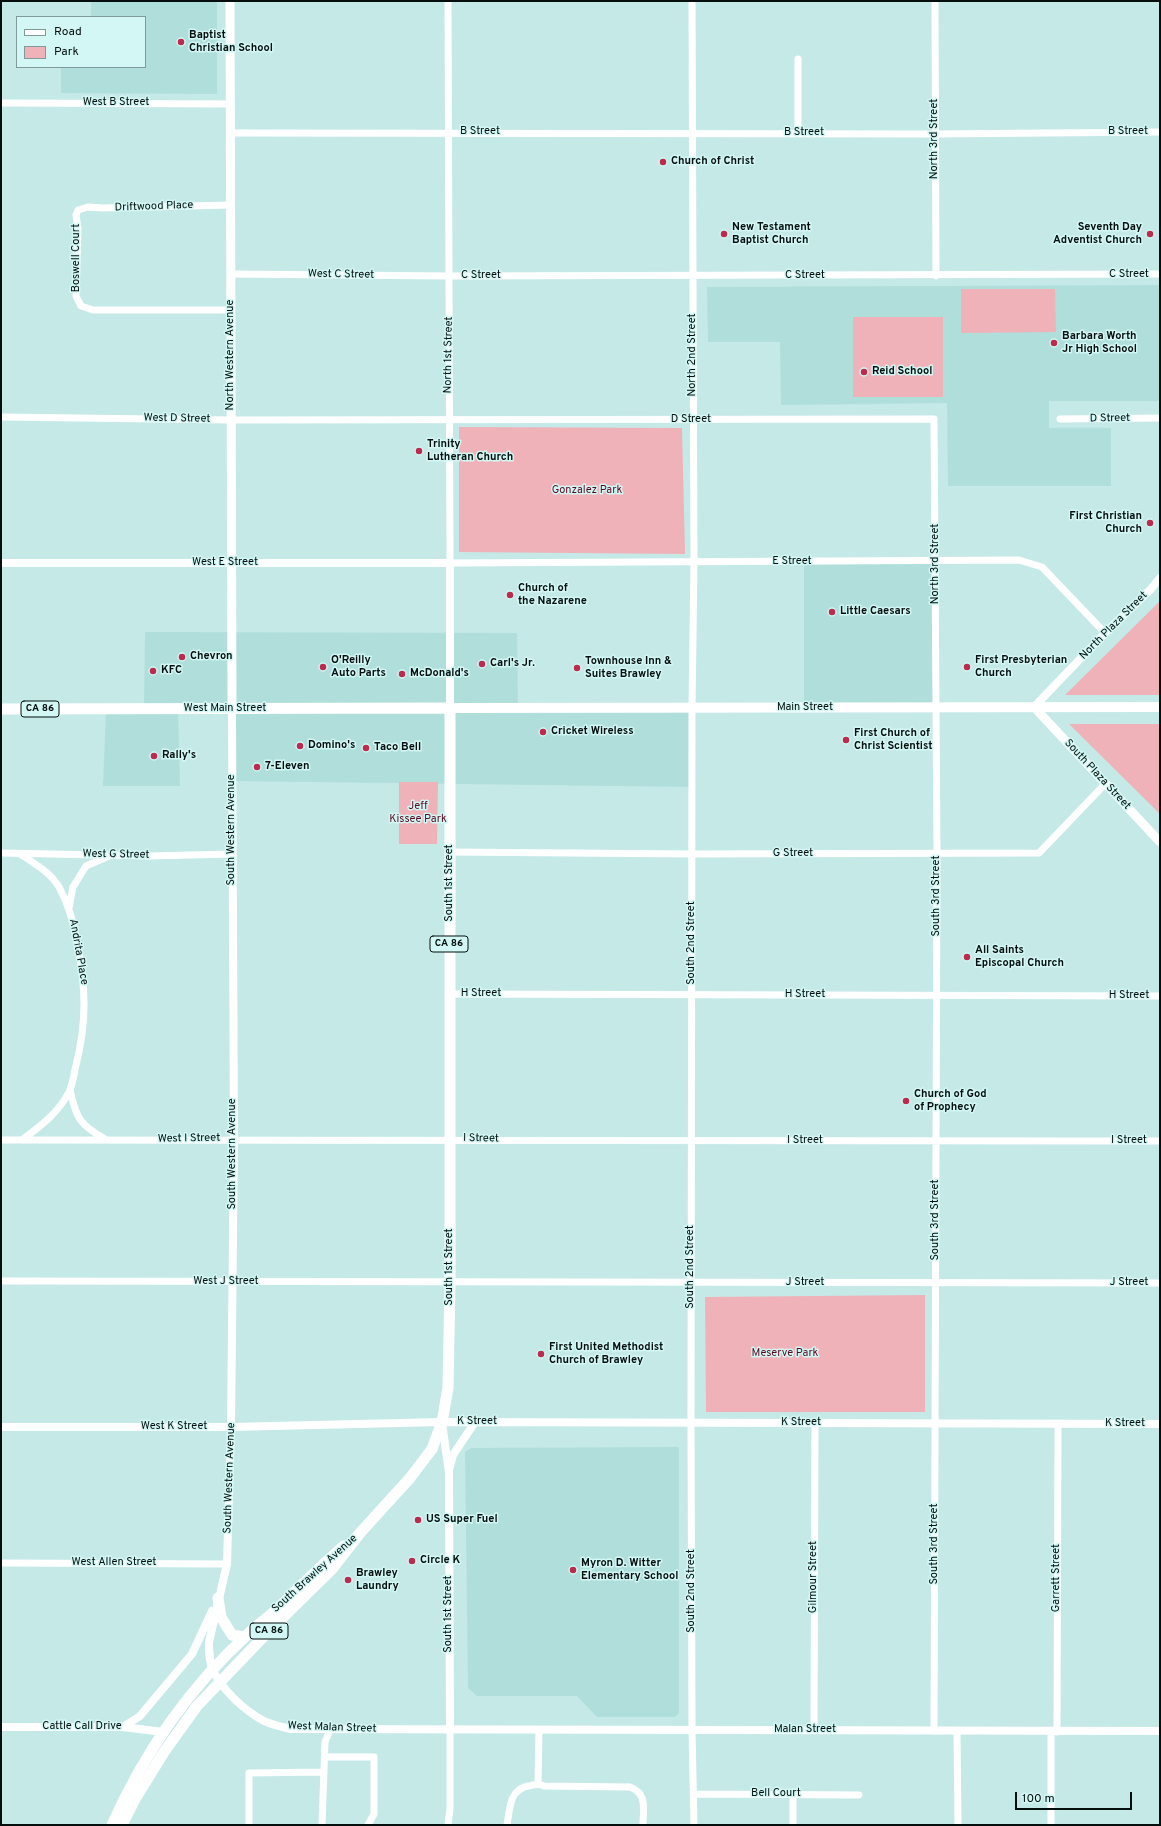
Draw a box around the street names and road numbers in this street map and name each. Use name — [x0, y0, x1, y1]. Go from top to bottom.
street label: West B Street — [83, 96, 149, 110]
street label: North 3rd Street — [928, 99, 942, 179]
street label: B Street — [460, 125, 500, 139]
street label: B Street — [1108, 125, 1148, 139]
street label: B Street — [784, 126, 824, 140]
street label: Driftwood Place — [114, 199, 194, 215]
street label: Boswell Court — [70, 224, 84, 292]
street label: West C Street — [308, 268, 374, 282]
street label: C Street — [1109, 268, 1149, 282]
street label: C Street — [461, 269, 501, 283]
street label: C Street — [785, 269, 825, 283]
street label: North Western Avenue — [224, 300, 238, 410]
street label: North 2nd Street — [686, 313, 700, 397]
street label: North 1st Street — [442, 316, 456, 394]
street label: West D Street — [143, 412, 211, 426]
street label: D Street — [1090, 412, 1130, 426]
street label: D Street — [671, 413, 711, 427]
street label: North 3rd Street — [929, 524, 943, 604]
street label: E Street — [772, 555, 812, 569]
street label: West E Street — [192, 556, 258, 570]
street label: North Plaza Street — [1077, 589, 1151, 663]
road number: CA 86 — [21, 701, 59, 717]
street label: Main Street — [777, 701, 833, 715]
street label: West Main Street — [184, 702, 266, 716]
street label: South Plaza Street — [1061, 737, 1133, 813]
street label: South Western Avenue — [225, 774, 239, 886]
street label: South 1st Street — [443, 844, 457, 922]
street label: G Street — [773, 847, 813, 861]
street label: West G Street — [82, 848, 150, 862]
street label: South 3rd Street — [930, 855, 944, 937]
street label: South 2nd Street — [685, 901, 699, 985]
street label: Andrita Place — [66, 918, 90, 986]
road number: CA 86 — [430, 936, 468, 952]
street label: H Street — [461, 987, 501, 1001]
street label: H Street — [785, 988, 825, 1002]
street label: H Street — [1109, 989, 1149, 1003]
street label: South Western Avenue — [226, 1098, 240, 1210]
street label: West I Street — [158, 1132, 220, 1146]
street label: I Street — [463, 1132, 499, 1146]
street label: I Street — [787, 1134, 823, 1148]
street label: I Street — [1111, 1134, 1147, 1148]
street label: South 3rd Street — [929, 1179, 943, 1261]
street label: South 2nd Street — [684, 1225, 698, 1309]
street label: South 1st Street — [443, 1228, 457, 1306]
street label: West J Street — [193, 1275, 259, 1289]
street label: J Street — [786, 1276, 824, 1290]
street label: J Street — [1110, 1276, 1148, 1290]
street label: K Street — [457, 1415, 497, 1429]
street label: K Street — [781, 1416, 821, 1430]
street label: K Street — [1105, 1417, 1145, 1431]
street label: West K Street — [141, 1420, 207, 1434]
street label: South Western Avenue — [221, 1422, 239, 1534]
street label: South 3rd Street — [928, 1503, 942, 1585]
street label: South Brawley Avenue — [270, 1532, 360, 1616]
street label: Gilmour Street — [807, 1541, 821, 1613]
street label: Garrett Street — [1050, 1544, 1064, 1612]
street label: South 2nd Street — [685, 1549, 699, 1633]
street label: West Allen Street — [72, 1556, 156, 1570]
street label: South 1st Street — [442, 1575, 456, 1653]
road number: CA 86 — [250, 1623, 288, 1639]
street label: Cattle Call Drive — [42, 1720, 122, 1734]
street label: West Malan Street — [287, 1720, 377, 1736]
street label: Malan Street — [774, 1723, 836, 1737]
street label: Bell Court — [751, 1787, 801, 1801]

